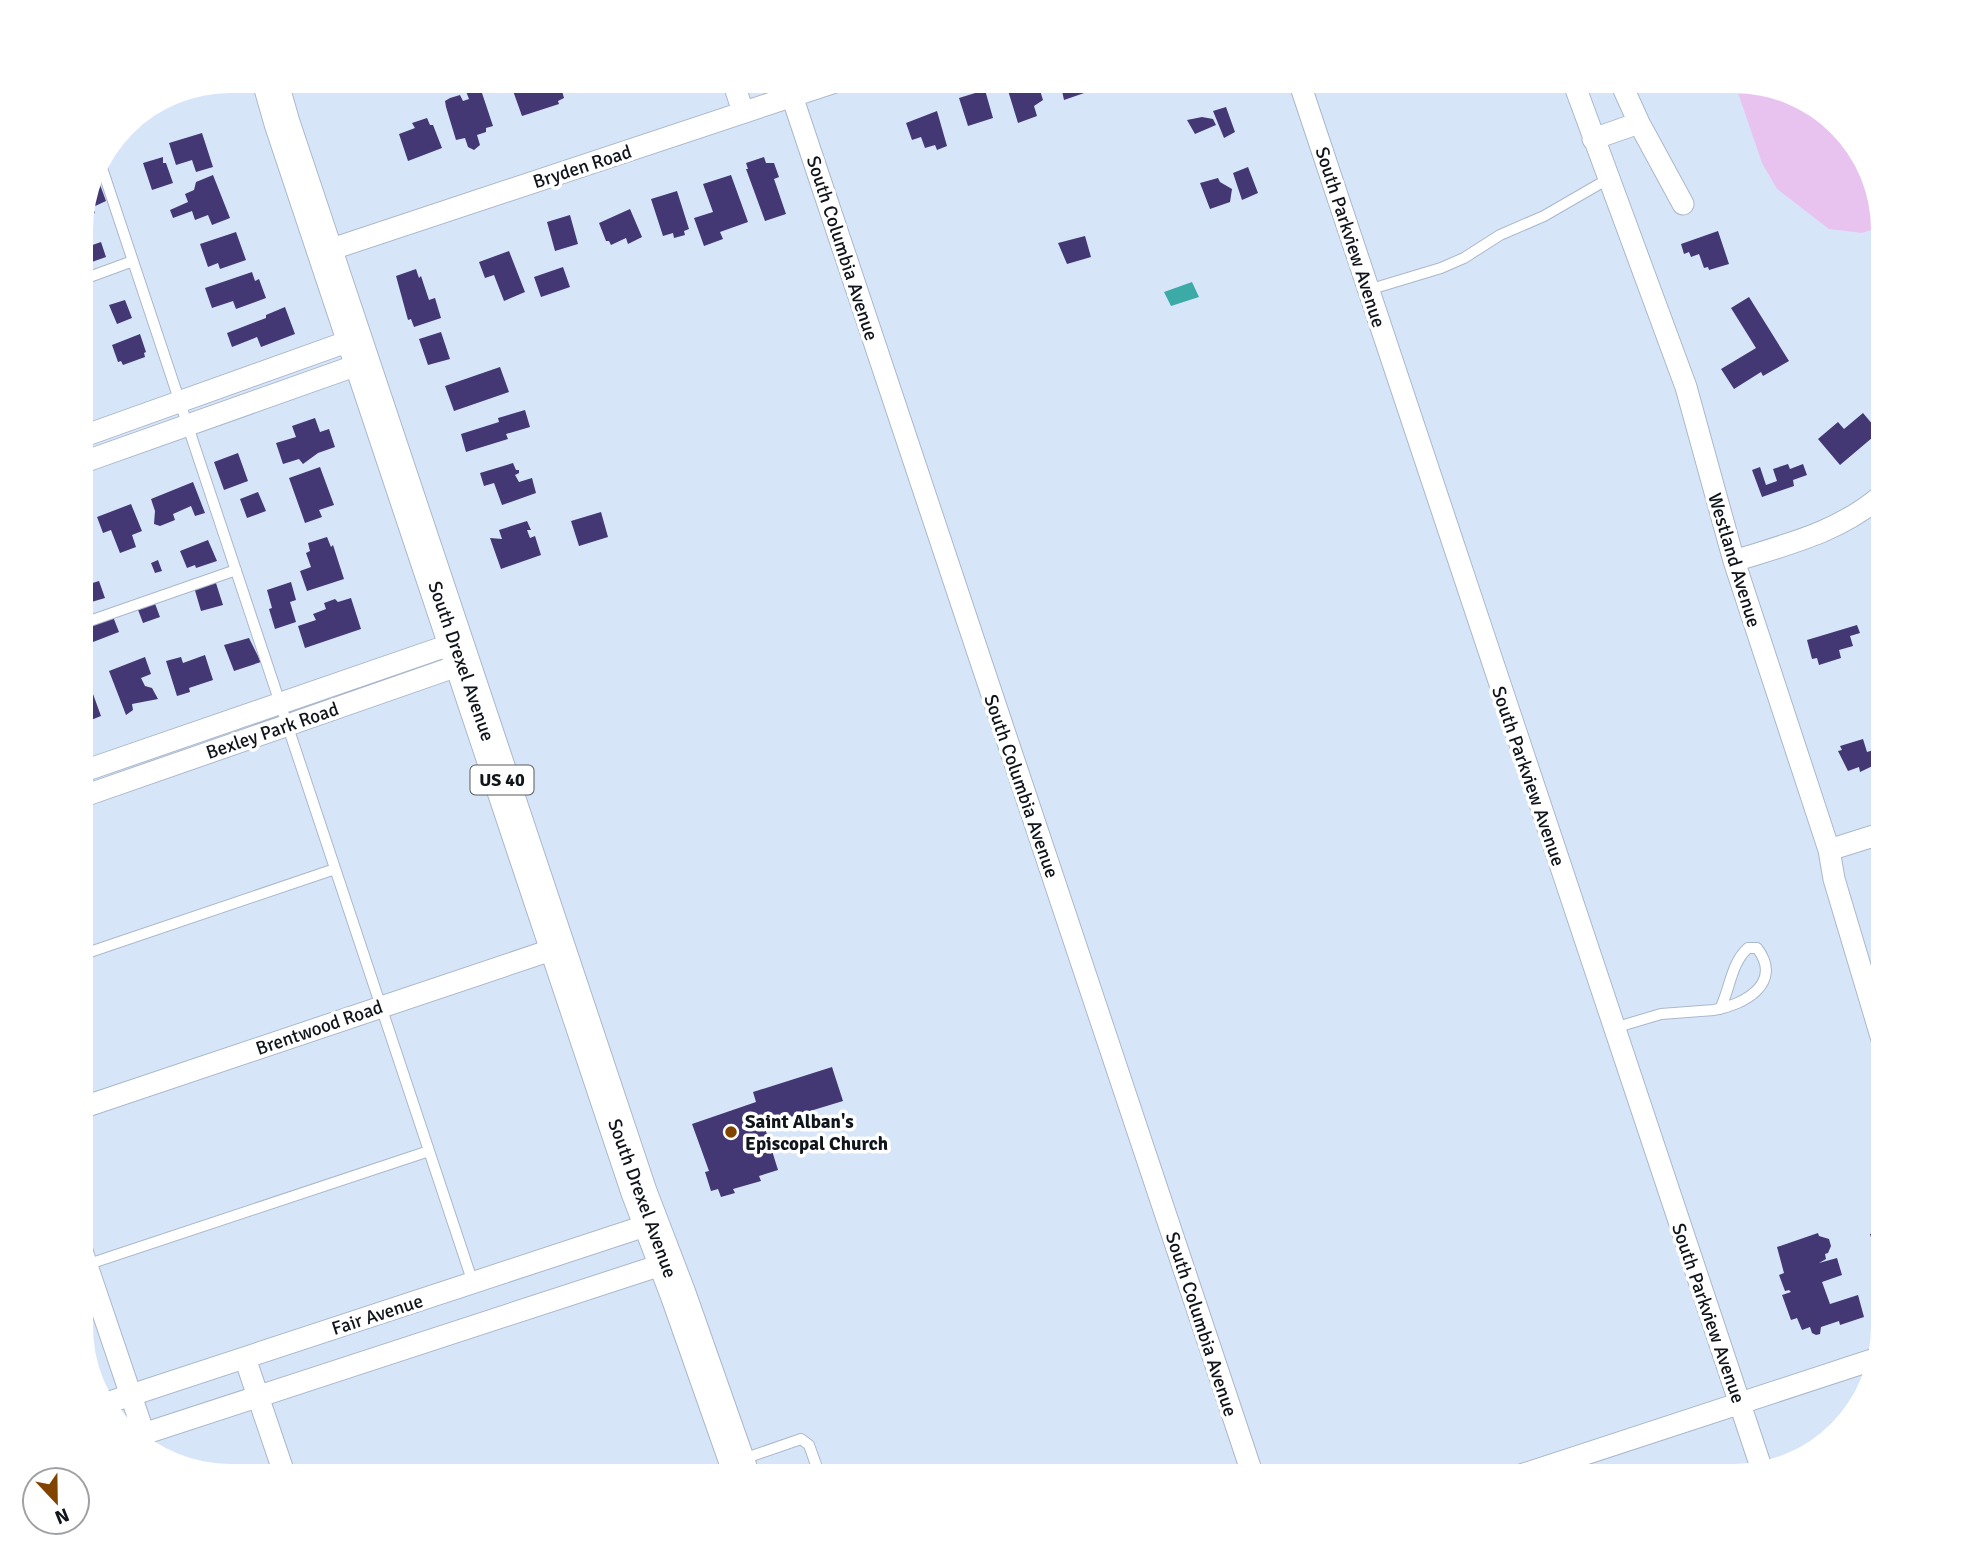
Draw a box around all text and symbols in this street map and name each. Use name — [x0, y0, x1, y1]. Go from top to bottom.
street label: Bryden Road — [530, 140, 635, 194]
street label: South Parkview Avenue — [1309, 144, 1391, 331]
street label: South Columbia Avenue — [801, 153, 883, 344]
street label: Westland Avenue — [1702, 490, 1766, 630]
street label: South Drexel Avenue — [422, 578, 500, 744]
street label: South Parkview Avenue — [1486, 683, 1570, 869]
street label: South Columbia Avenue — [978, 691, 1064, 881]
street label: Bexley Park Road — [203, 697, 342, 765]
road number: US 40 — [470, 766, 534, 794]
street label: Brentwood Road — [253, 995, 386, 1061]
place label: Saint Alban's Episcopal Church — [745, 1110, 888, 1156]
street label: South Drexel Avenue — [602, 1116, 682, 1281]
marker: Saint Alban's Episcopal Church — [723, 1124, 739, 1140]
street label: South Parkview Avenue — [1666, 1220, 1750, 1406]
street label: South Columbia Avenue — [1160, 1229, 1242, 1420]
street label: Fair Avenue — [329, 1289, 426, 1341]
north arrow — [21, 1466, 91, 1536]
text: N — [51, 1502, 73, 1529]

